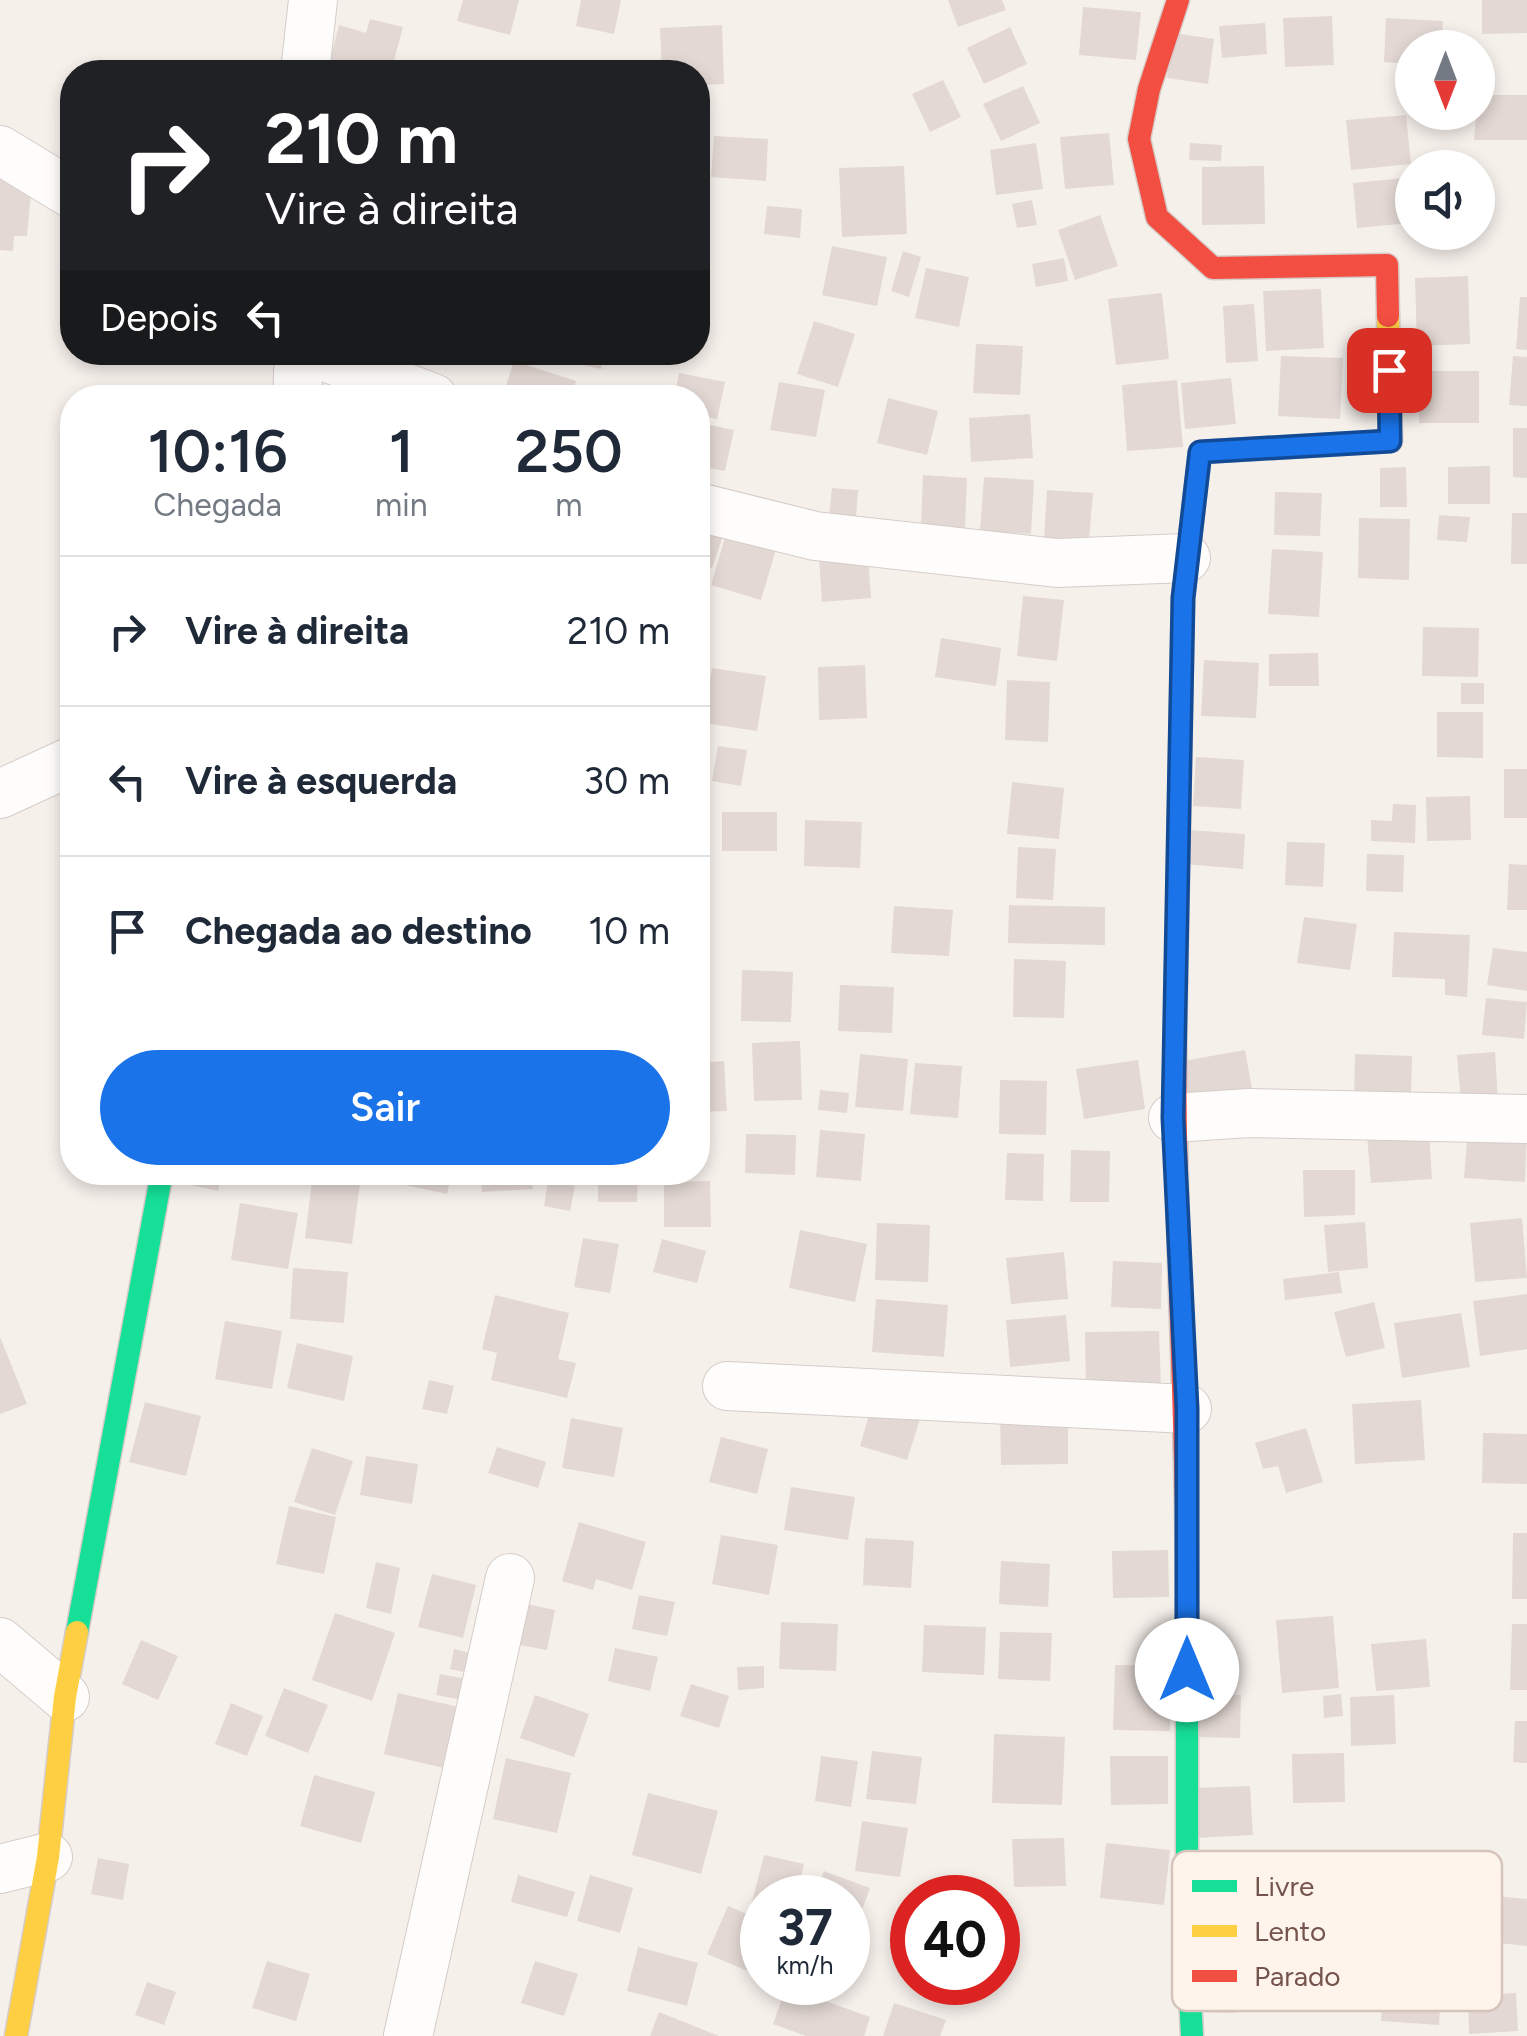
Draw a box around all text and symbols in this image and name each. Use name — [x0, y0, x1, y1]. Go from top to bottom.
north arrow — [1395, 30, 1495, 130]
map controls — [1395, 30, 1495, 250]
text: 210 m — [265, 96, 458, 181]
icon: right — [100, 100, 230, 230]
button: sound — [1395, 150, 1495, 250]
text: Vire à direita — [265, 181, 518, 235]
icon: left — [238, 290, 293, 345]
text: Depois — [100, 295, 218, 341]
pin — [1347, 328, 1432, 413]
icon: arrive — [1362, 343, 1417, 398]
text: 10:16 — [147, 415, 288, 487]
text: 1 — [389, 415, 414, 487]
text: 250 — [515, 415, 623, 487]
text: Chegada — [153, 486, 282, 524]
text: min — [375, 486, 428, 524]
text: m — [555, 486, 582, 524]
icon: right — [100, 604, 155, 659]
text: Vire à direita — [185, 608, 409, 654]
text: 210 m — [567, 608, 670, 654]
icon: left — [100, 754, 155, 809]
text: Vire à esquerda — [185, 758, 457, 804]
text: 30 m — [583, 758, 670, 804]
icon: arrive — [100, 904, 155, 959]
text: Chegada ao destino — [185, 908, 532, 954]
text: 10 m — [588, 908, 670, 954]
button: Sair — [100, 1050, 670, 1165]
position arrow — [1135, 1618, 1239, 1722]
legend — [1172, 1851, 1502, 2011]
text: Livre — [1254, 1869, 1314, 1903]
speed limit sign: 40 — [890, 1875, 1020, 2005]
text: 37 — [777, 1897, 833, 1958]
text: Lento — [1254, 1914, 1326, 1948]
text: km/h — [776, 1950, 834, 1980]
text: Parado — [1254, 1959, 1341, 1993]

